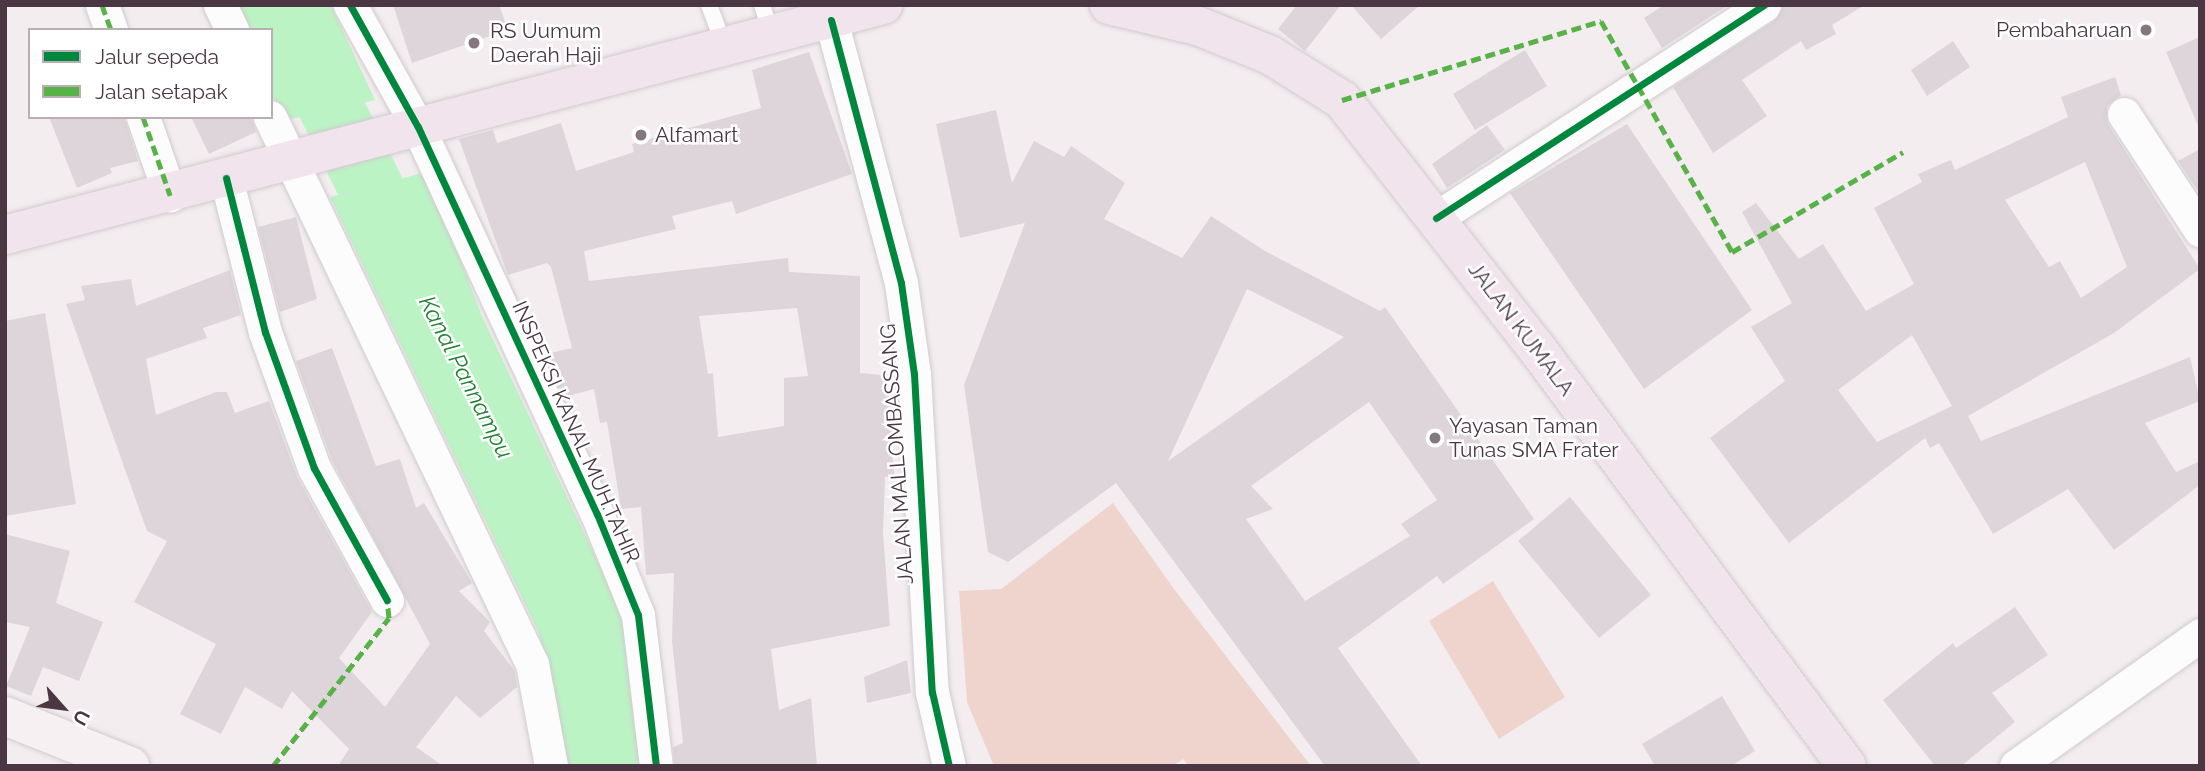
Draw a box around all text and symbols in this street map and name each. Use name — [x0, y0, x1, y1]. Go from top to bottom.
place label: Pembaharuan — [1996, 17, 2132, 43]
place label: RS Uumum Daerah Haji — [490, 18, 601, 68]
marker: Pembaharuan — [2138, 22, 2154, 38]
legend — [28, 28, 273, 119]
marker: RS Uumum Daerah Haji — [464, 33, 484, 53]
text: Jalur sepeda — [95, 44, 219, 69]
text: Jalan setapak — [95, 79, 228, 104]
place label: Alfamart — [655, 122, 738, 148]
marker: Alfamart — [633, 127, 649, 143]
street label: JALAN KUMALA — [1463, 257, 1579, 401]
water label: Kanal Pannampu — [413, 291, 519, 463]
street label: INSPEKSI KANAL MUH.TAHIR — [507, 297, 645, 567]
street label: JALAN MALLOMBASSANG — [875, 323, 919, 585]
place label: Yayasan Taman Tunas SMA Frater — [1449, 413, 1619, 463]
marker: Yayasan Taman Tunas SMA Frater — [1427, 430, 1443, 446]
north arrow — [28, 673, 98, 743]
text: U — [68, 706, 95, 729]

